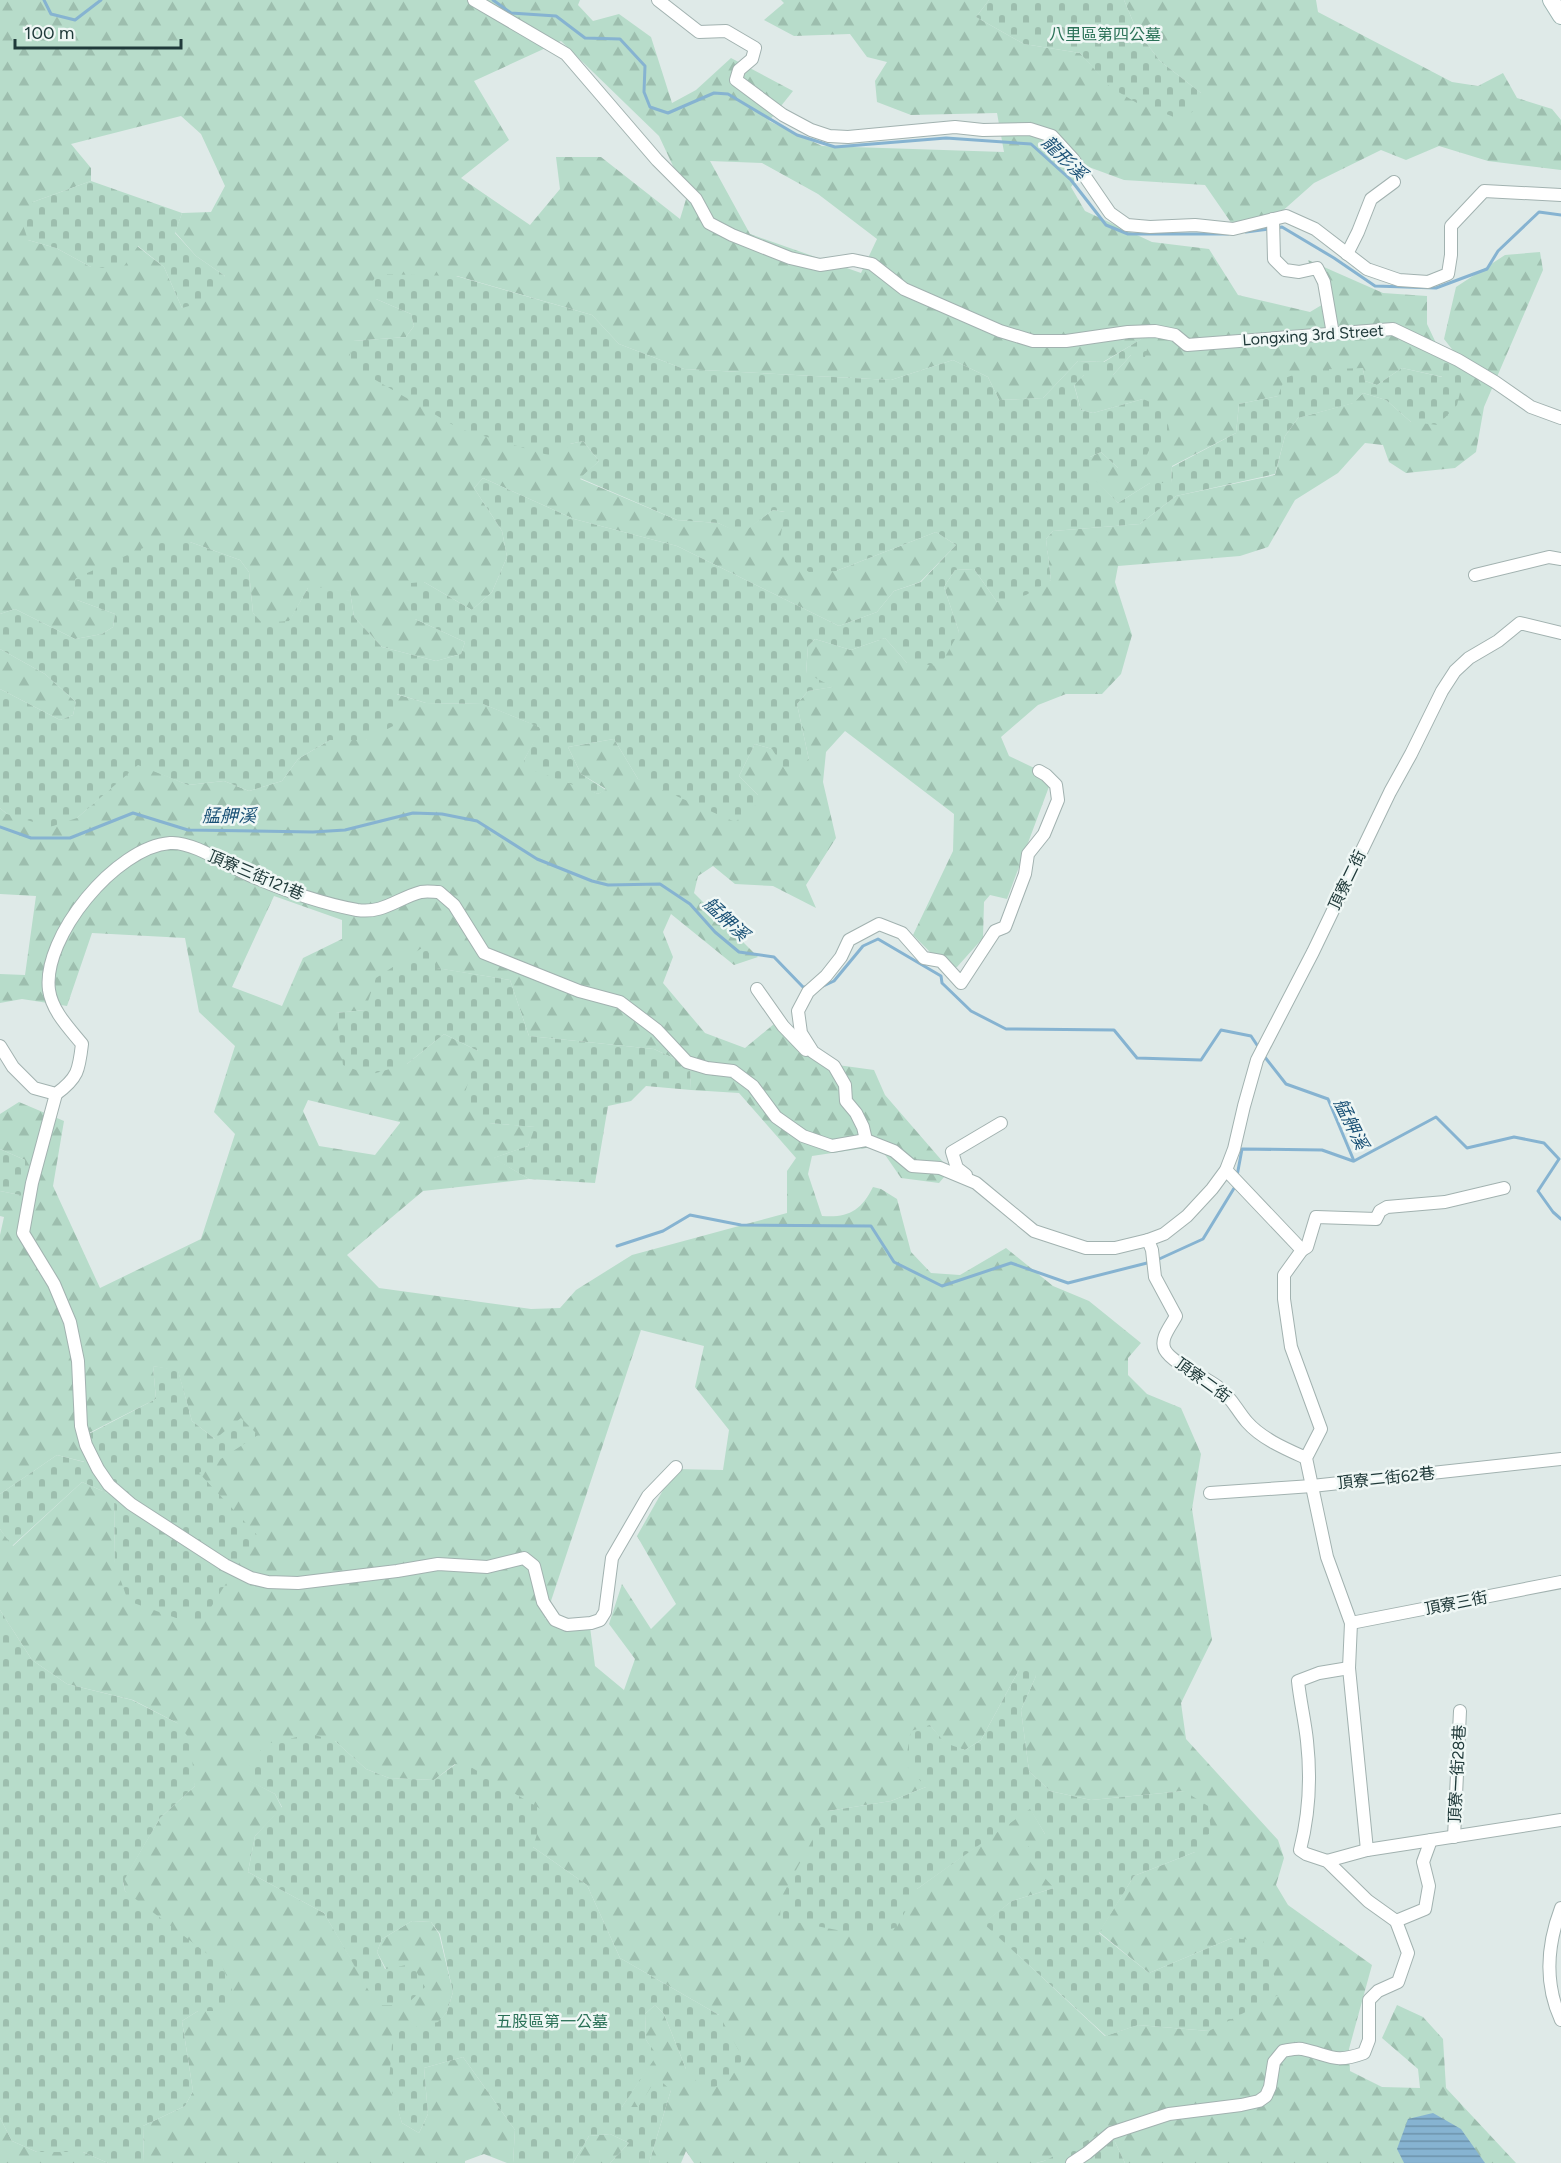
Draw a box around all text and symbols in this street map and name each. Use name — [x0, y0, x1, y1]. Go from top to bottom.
scale bar — [15, 12, 182, 50]
text: 100 m — [24, 22, 74, 44]
park label: 八里區第四公墓 — [1049, 25, 1161, 44]
water label: 龍形溪 — [1037, 131, 1093, 187]
street label: Longxing 3rd Street — [1242, 321, 1384, 349]
water label: 艋舺溪 — [202, 805, 259, 827]
street label: 頂寮三街121巷 — [205, 846, 307, 904]
street label: 頂寮二街 — [1324, 847, 1370, 913]
water label: 艋舺溪 — [699, 893, 755, 948]
water label: 艋舺溪 — [1329, 1095, 1374, 1156]
street label: 頂寮二街 — [1172, 1354, 1234, 1406]
street label: 頂寮二街62巷 — [1336, 1463, 1436, 1493]
street label: 頂寮三街 — [1423, 1588, 1489, 1618]
street label: 頂寮一街28巷 — [1445, 1724, 1469, 1824]
park label: 五股區第一公墓 — [496, 2012, 608, 2031]

